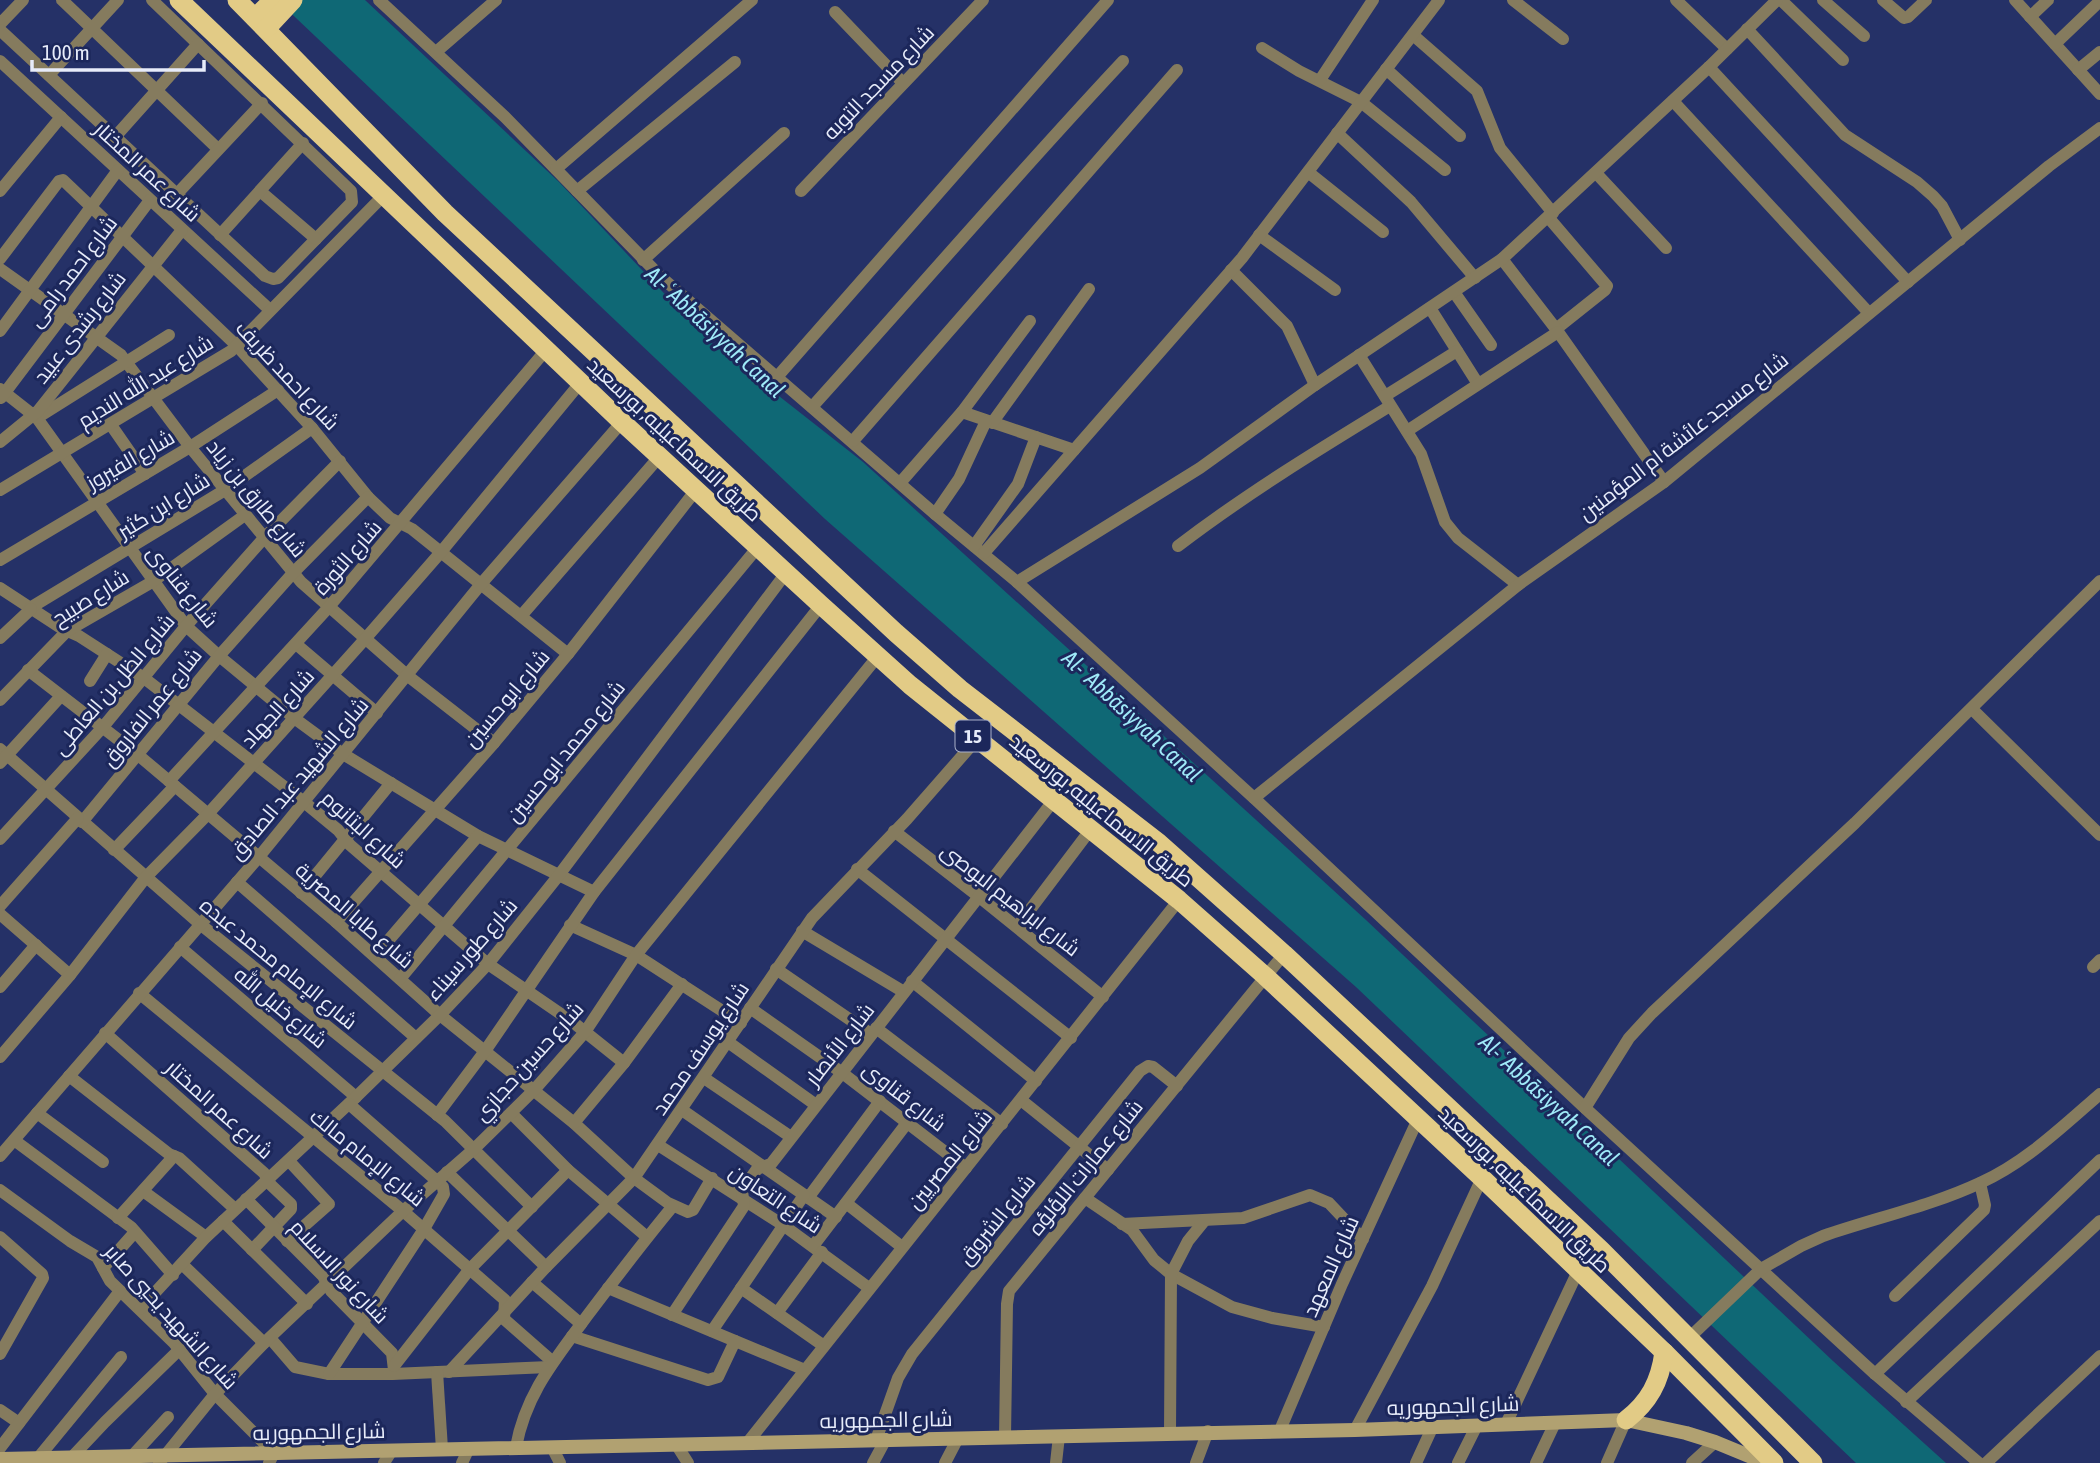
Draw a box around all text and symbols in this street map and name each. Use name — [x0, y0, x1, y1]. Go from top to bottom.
street label: شارع مسجد التوبه — [817, 20, 941, 146]
scale bar — [32, 28, 203, 72]
text: 100 m — [42, 40, 90, 64]
street label: شارع عمر المختار — [87, 115, 206, 228]
street label: شارع احمد رامى — [23, 211, 124, 333]
water label: Al-ʿAbbāsiyyah Canal — [639, 260, 790, 403]
street label: شارع رشدى عبيد — [28, 266, 132, 390]
street label: شارع احمد ظريف — [229, 315, 345, 437]
street label: شارع عبد الله النديم — [72, 329, 219, 435]
street label: شارع مسجد عائشة ام المؤمنين — [1574, 347, 1794, 528]
street label: طريق الاسماعيليه, بورسعيد — [582, 352, 767, 527]
street label: شارع الفيروز — [81, 424, 180, 497]
street label: شارع طارق بن زياد — [200, 434, 312, 563]
street label: شارع ابن كثير — [112, 467, 215, 546]
street label: شارع الثورة — [308, 515, 388, 601]
street label: شارع قناوى — [140, 540, 223, 634]
street label: شارع صبيح — [47, 564, 135, 633]
street label: شارع الظل بن العاطى — [47, 609, 181, 761]
street label: شارع عمر الفاروق — [96, 643, 208, 773]
street label: شارع ابو حسين — [458, 644, 556, 754]
water label: Al-ʿAbbāsiyyah Canal — [1056, 644, 1207, 787]
street label: شارع الجهاد — [235, 664, 321, 754]
street label: شارع محمد ابو حسين — [501, 676, 632, 828]
street label: شارع الشهيد عبد الصادق — [223, 692, 375, 866]
road number: 15 — [956, 720, 990, 751]
street label: طريق الاسماعيليه, بورسعيد — [1004, 729, 1199, 893]
street label: شارع البتانوم — [315, 785, 411, 875]
street label: شارع ابراهيم البوصى — [935, 837, 1085, 963]
street label: شارع طابا المصرية — [289, 857, 419, 975]
street label: شارع الإمام محمد عبده — [194, 892, 362, 1036]
street label: شارع طور سيناء — [420, 893, 524, 1007]
street label: شارع خليل الله — [228, 961, 333, 1055]
street label: شارع يوسف محمد — [647, 977, 756, 1121]
street label: شارع حسين حجازي — [468, 997, 591, 1129]
street label: شارع الأنصار — [799, 998, 881, 1093]
water label: Al-ʿAbbāsiyyah Canal — [1473, 1028, 1624, 1171]
street label: شارع عمر المختار — [159, 1054, 278, 1165]
street label: شارع قناوى — [857, 1056, 951, 1138]
street label: شارع عمارات اللؤلؤه — [1023, 1094, 1149, 1241]
street label: طريق الاسماعيليه, بورسعيد — [1433, 1101, 1616, 1279]
street label: شارع الإمام مالك — [304, 1103, 430, 1213]
street label: شارع المصريين — [902, 1105, 999, 1215]
street label: شارع التعاون — [724, 1158, 827, 1240]
street label: شارع الشروق — [953, 1169, 1042, 1271]
street label: شارع المعهد — [1297, 1212, 1366, 1321]
street label: شارع نور الاسلام — [284, 1214, 394, 1330]
street label: شارع الشهيد يحيي صابر — [98, 1238, 243, 1396]
street label: شارع الجمهوريه — [1386, 1391, 1520, 1422]
street label: شارع الجمهوريه — [819, 1406, 953, 1435]
street label: شارع الجمهوريه — [252, 1418, 386, 1447]

